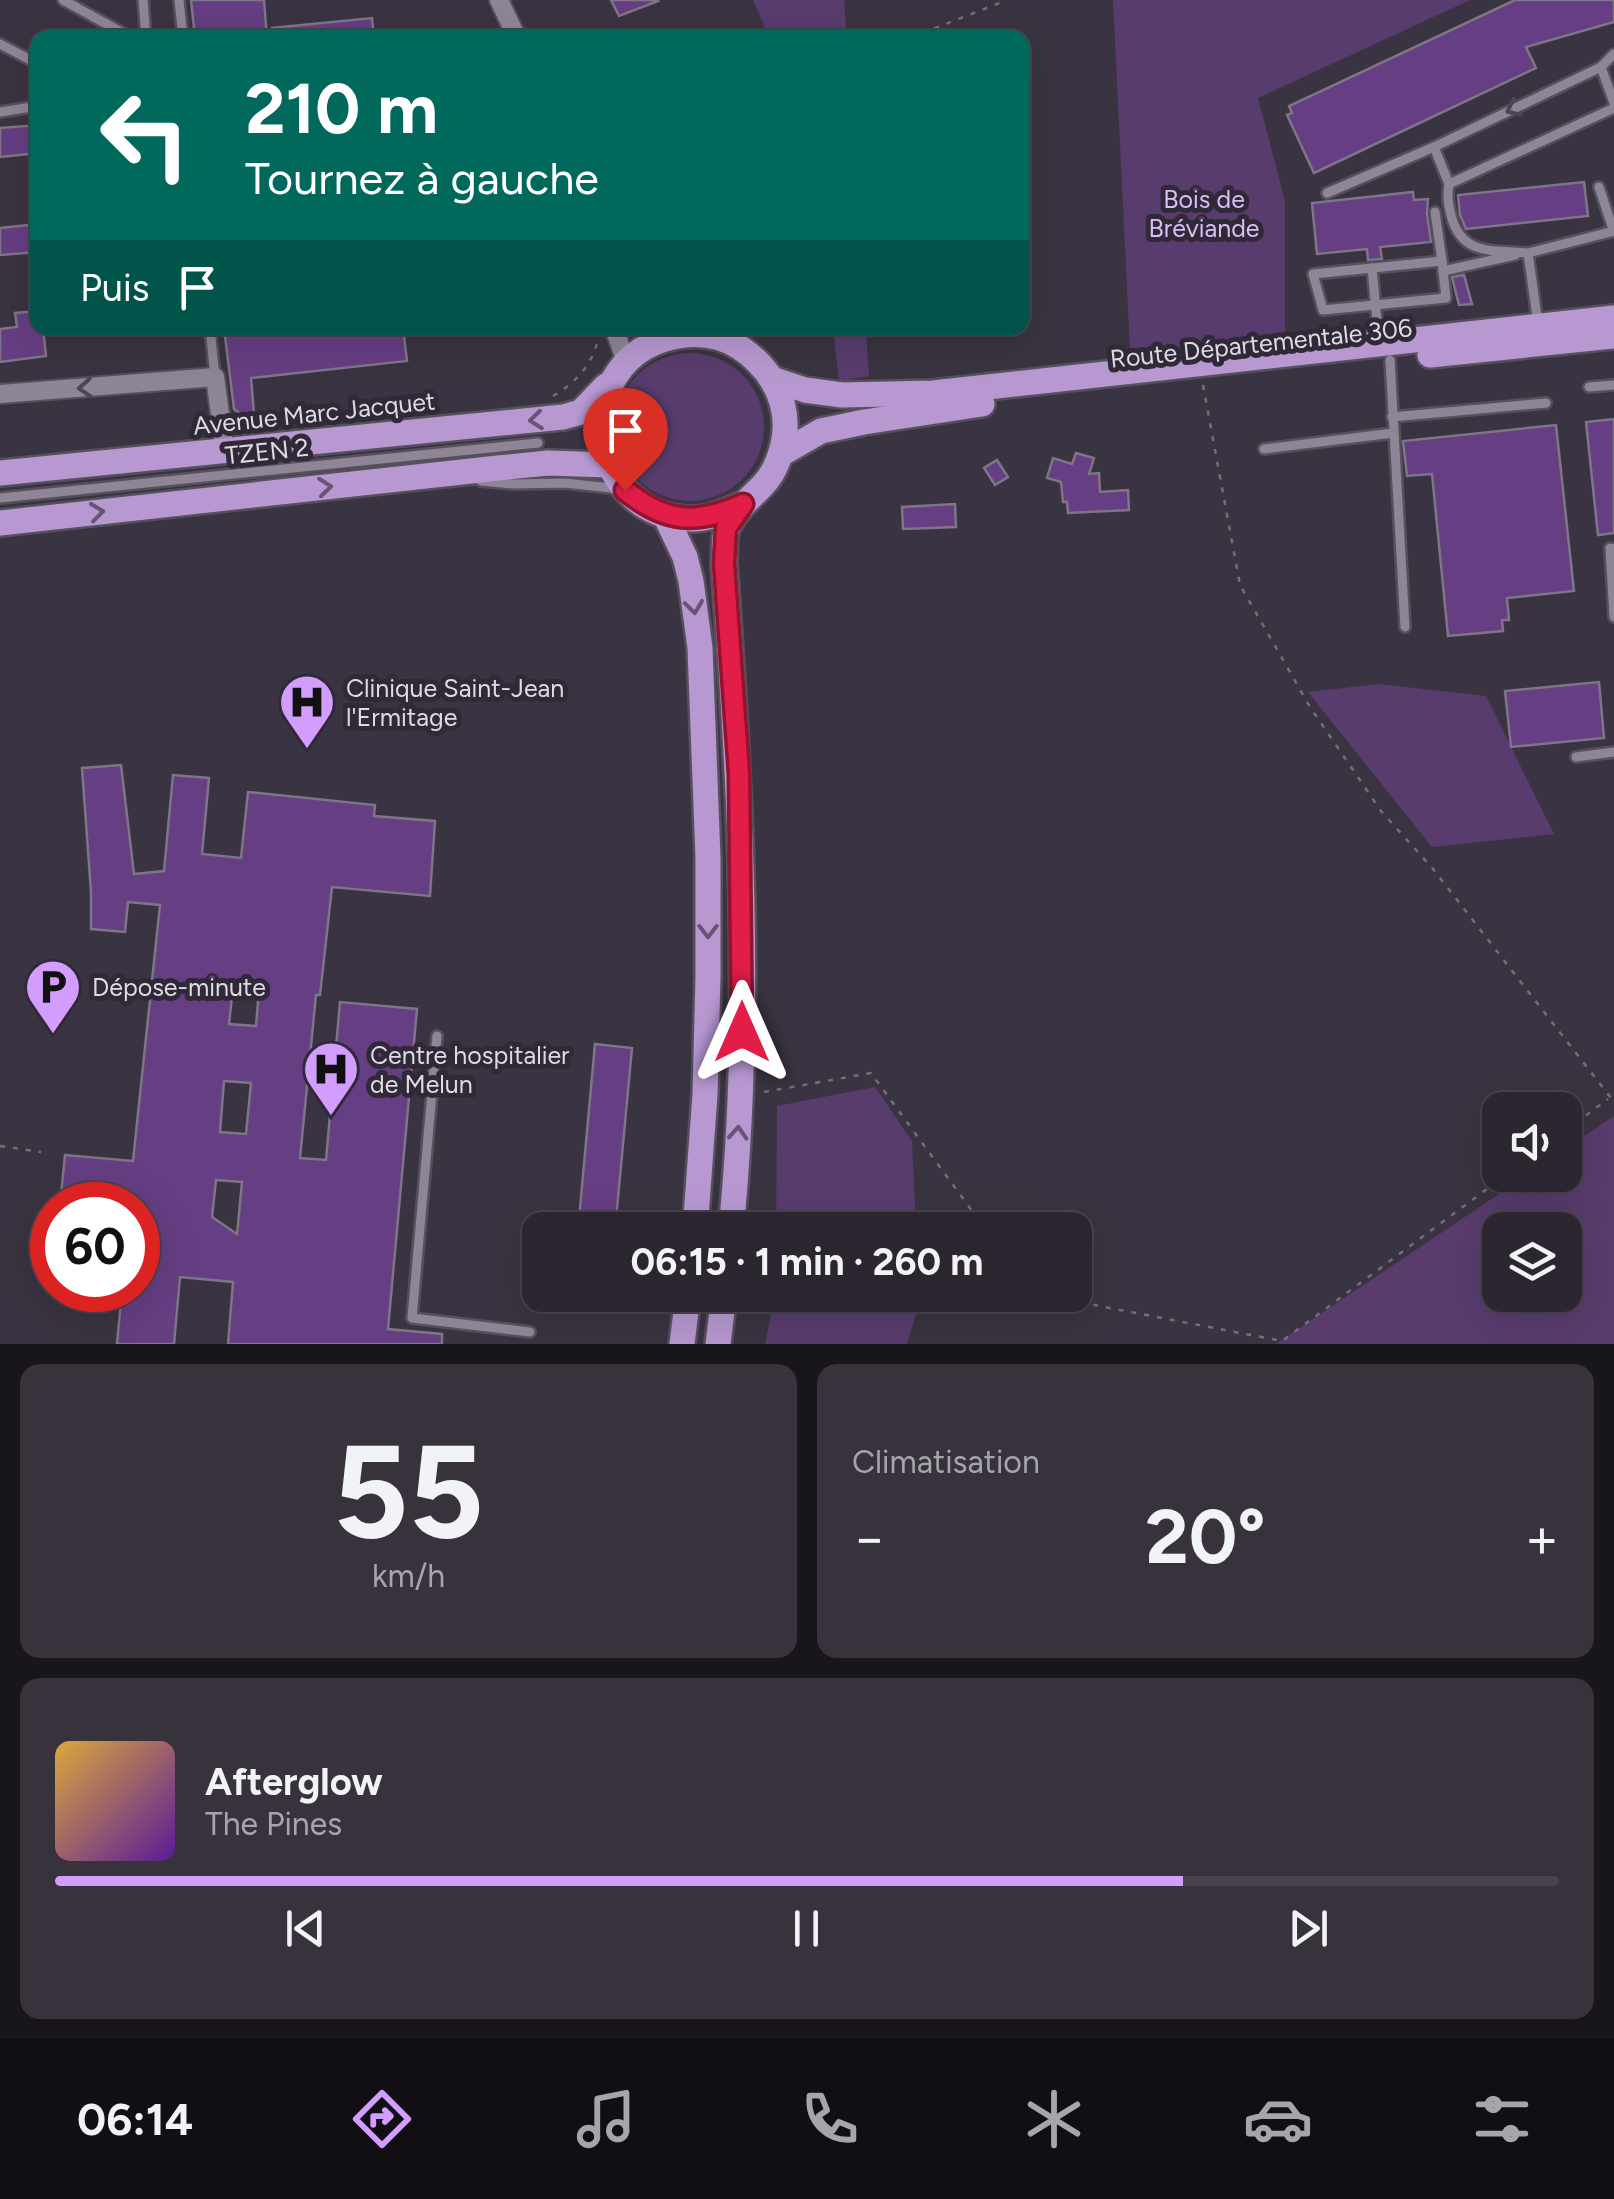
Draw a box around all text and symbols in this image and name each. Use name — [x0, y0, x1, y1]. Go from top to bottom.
text: 210 m — [245, 66, 438, 151]
icon: left — [80, 70, 210, 200]
one-way arrow — [1505, 97, 1523, 117]
text: Tournez à gauche — [245, 151, 599, 205]
park label: Bois de Bréviande — [1149, 184, 1259, 243]
icon: arrive — [170, 260, 225, 315]
text: Puis — [80, 265, 150, 311]
street label: Route Départementale 306 — [1109, 312, 1413, 374]
one-way arrow — [77, 377, 93, 398]
street label: Avenue Marc Jacquet — [191, 385, 437, 441]
pin — [583, 388, 668, 491]
icon: arrive — [598, 403, 653, 458]
one-way arrow — [527, 408, 543, 430]
street label: TZEN 2 — [224, 432, 310, 470]
one-way arrow — [318, 477, 334, 498]
one-way arrow — [89, 502, 105, 523]
one-way arrow — [683, 599, 704, 615]
hospital icon: Clinique Saint-Jean l'Ermitage — [277, 672, 337, 751]
place label: Clinique Saint-Jean l'Ermitage — [346, 673, 564, 732]
one-way arrow — [697, 924, 719, 940]
parking icon: Dépose-minute — [23, 957, 83, 1036]
place label: Dépose-minute — [92, 972, 266, 1002]
position arrow — [690, 980, 794, 1084]
hospital icon: Centre hospitalier de Melun — [301, 1039, 361, 1118]
place label: Centre hospitalier de Melun — [370, 1040, 570, 1099]
map controls — [1482, 1092, 1582, 1312]
button: sound — [1482, 1092, 1582, 1192]
one-way arrow — [727, 1124, 748, 1140]
speed limit sign: 60 — [30, 1182, 160, 1312]
button: layers — [1482, 1212, 1582, 1312]
text: 06:15 · 1 min · 260 m — [631, 1239, 983, 1285]
text: 55 — [333, 1414, 484, 1570]
text: Climatisation — [852, 1443, 1040, 1481]
text: 20° — [1145, 1492, 1266, 1582]
text: − — [852, 1505, 886, 1571]
text: + — [1525, 1505, 1559, 1571]
text: km/h — [372, 1557, 445, 1595]
text: Afterglow — [205, 1759, 383, 1805]
text: The Pines — [205, 1805, 342, 1843]
icon: previous — [278, 1901, 333, 1956]
icon: pause — [779, 1901, 834, 1956]
icon: next — [1281, 1901, 1336, 1956]
icon: directions — [347, 2084, 417, 2154]
icon: music — [571, 2084, 641, 2154]
icon: phone — [795, 2084, 865, 2154]
icon: climate — [1019, 2084, 1089, 2154]
icon: car — [1243, 2084, 1313, 2154]
icon: filters — [1467, 2084, 1537, 2154]
text: 06:14 — [77, 2092, 193, 2146]

